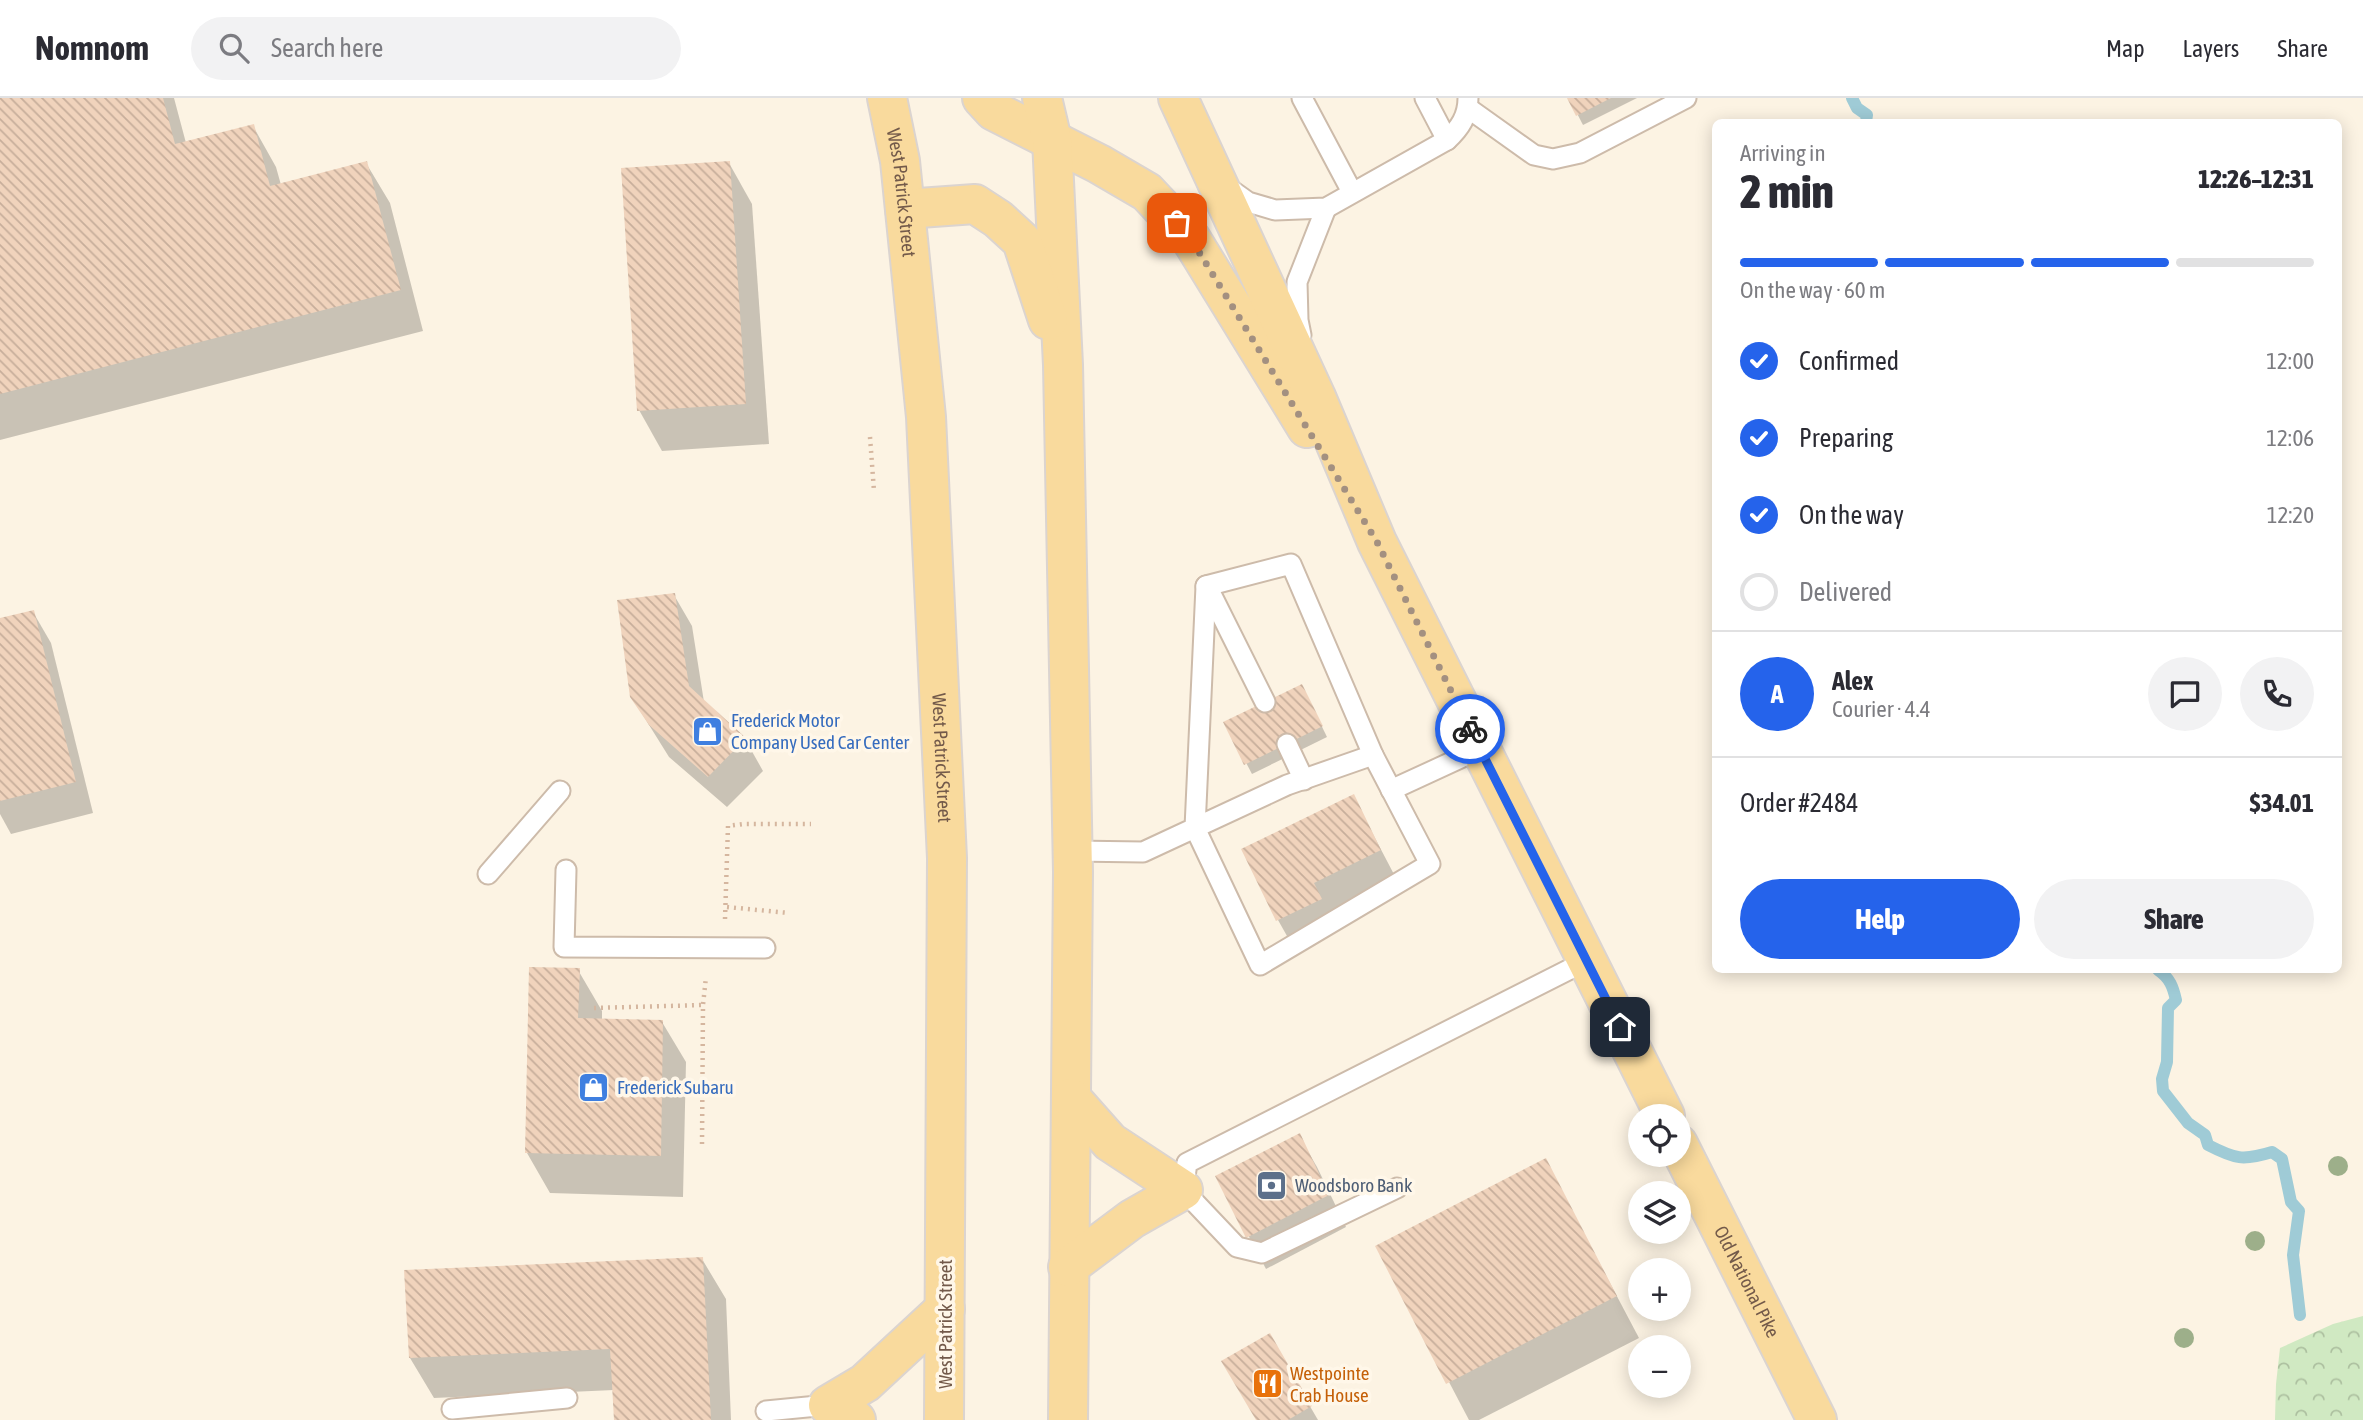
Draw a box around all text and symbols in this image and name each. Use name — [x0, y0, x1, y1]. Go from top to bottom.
search box — [191, 17, 681, 80]
text: Nomnom — [35, 29, 149, 67]
icon: search — [215, 29, 253, 67]
text: Search here — [271, 33, 383, 63]
text: Map — [2106, 35, 2145, 62]
text: Layers — [2183, 35, 2239, 62]
text: Share — [2277, 35, 2328, 62]
street label: West Patrick Street — [883, 126, 921, 258]
text: Arriving in — [1740, 140, 1826, 166]
text: 12:26–12:31 — [2198, 164, 2314, 194]
text: 2 min — [1740, 165, 1834, 218]
pin — [1147, 193, 1207, 253]
icon: bag — [1158, 204, 1196, 242]
text: On the way · 60 m — [1740, 277, 1885, 303]
icon: check — [1740, 342, 1778, 380]
text: Confirmed — [1799, 346, 1899, 376]
text: 12:00 — [2266, 348, 2314, 374]
icon: check — [1740, 419, 1778, 457]
text: Preparing — [1799, 423, 1893, 453]
text: 12:06 — [2266, 425, 2314, 451]
icon: check — [1740, 496, 1778, 534]
text: On the way — [1799, 500, 1904, 530]
text: 12:20 — [2267, 502, 2314, 528]
text: Delivered — [1799, 577, 1892, 607]
button: chat — [2148, 657, 2222, 731]
button: phone — [2240, 657, 2314, 731]
text: Alex — [1832, 666, 1873, 696]
text: A — [1771, 679, 1783, 709]
street label: West Patrick Street — [928, 693, 956, 823]
courier — [1435, 694, 1505, 764]
text: Courier · 4.4 — [1832, 696, 1931, 722]
place label: Frederick Motor Company Used Car Center — [731, 709, 910, 753]
icon: bike — [1451, 710, 1489, 748]
shop icon: Frederick Motor Company Used Car Center — [691, 714, 725, 748]
text: Order #2484 — [1740, 788, 1859, 818]
text: $34.01 — [2250, 788, 2314, 818]
button: Help — [1740, 879, 2020, 959]
button: Share — [2034, 879, 2314, 959]
pin — [1590, 997, 1650, 1057]
icon: home — [1601, 1008, 1639, 1046]
shop icon: Frederick Subaru — [577, 1070, 611, 1104]
place label: Frederick Subaru — [617, 1076, 734, 1098]
map controls — [1628, 1104, 1691, 1398]
button: locate — [1628, 1104, 1691, 1167]
bank icon: Woodsboro Bank — [1255, 1168, 1289, 1202]
place label: Woodsboro Bank — [1295, 1174, 1413, 1196]
button: layers — [1628, 1181, 1691, 1244]
street label: Old National Pike — [1710, 1222, 1785, 1341]
button: + — [1628, 1258, 1691, 1321]
street label: West Patrick Street — [934, 1259, 956, 1389]
button: − — [1628, 1335, 1691, 1398]
place label: Westpointe Crab House — [1290, 1362, 1369, 1406]
restaurant icon: Westpointe Crab House — [1250, 1367, 1284, 1401]

